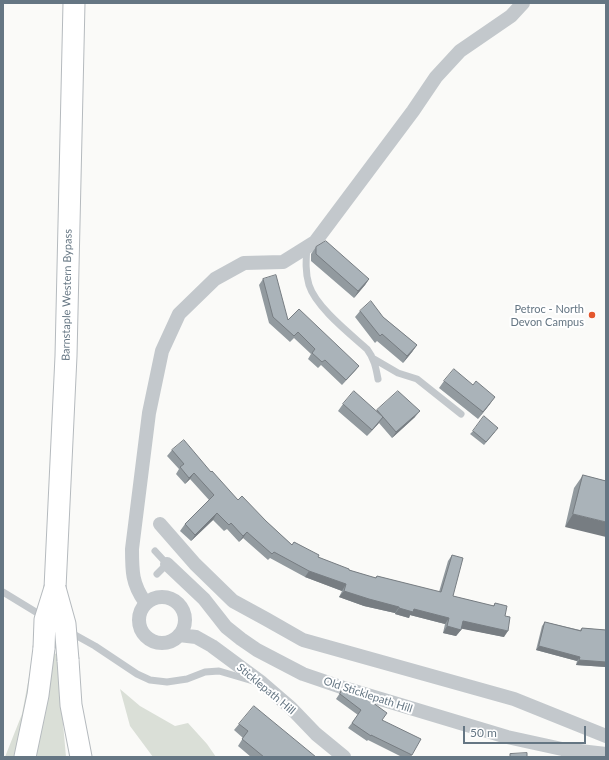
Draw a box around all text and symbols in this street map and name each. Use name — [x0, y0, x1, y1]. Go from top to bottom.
street label: Barnstaple Western Bypass — [59, 229, 75, 361]
place label: Petroc - North Devon Campus — [510, 302, 584, 328]
marker: Petroc - North Devon Campus — [587, 310, 597, 320]
street label: Sticklepath Hill — [234, 661, 298, 717]
street label: Old Sticklepath Hill — [322, 674, 414, 716]
scale bar — [465, 718, 588, 744]
text: 50 m — [470, 725, 497, 740]

